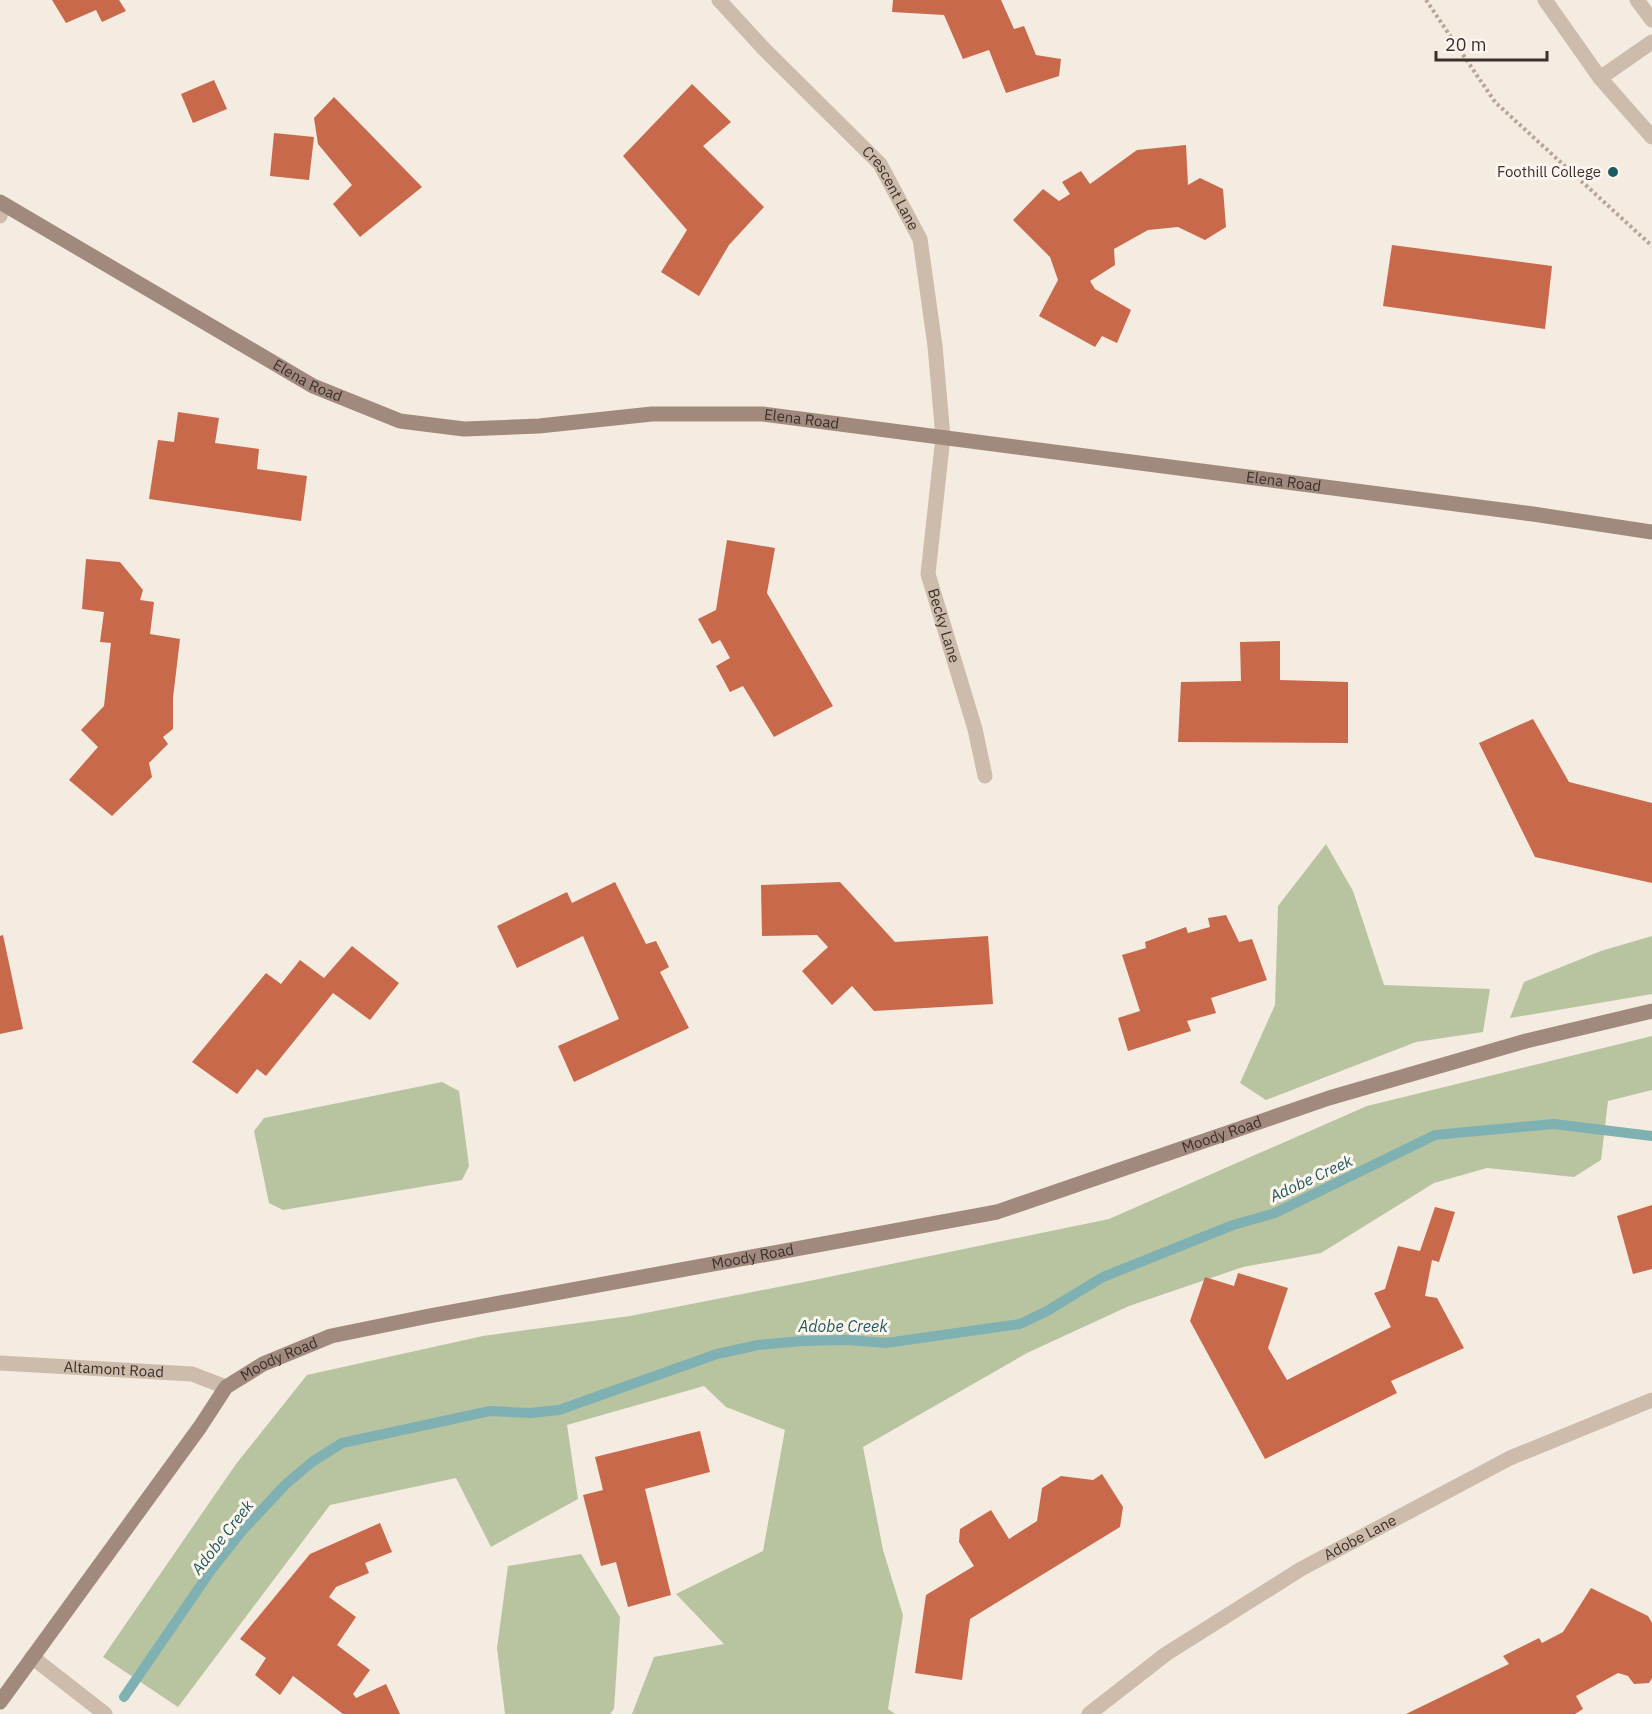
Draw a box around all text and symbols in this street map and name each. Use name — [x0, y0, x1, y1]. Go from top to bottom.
scale bar — [1436, 24, 1547, 62]
text: 20 m — [1445, 33, 1487, 56]
street label: Crescent Lane — [858, 142, 924, 234]
place label: Foothill College — [1497, 162, 1601, 181]
marker: Foothill College — [1606, 165, 1620, 179]
street label: Elena Road — [270, 355, 345, 406]
street label: Elena Road — [763, 404, 840, 433]
street label: Elena Road — [1245, 467, 1322, 495]
street label: Becky Lane — [924, 586, 964, 665]
street label: Moody Road — [1179, 1112, 1264, 1157]
water label: Adobe Creek — [1266, 1150, 1356, 1206]
street label: Moody Road — [710, 1239, 795, 1273]
water label: Adobe Creek — [798, 1316, 888, 1336]
street label: Moody Road — [237, 1333, 320, 1385]
street label: Altamont Road — [63, 1357, 164, 1381]
water label: Adobe Creek — [186, 1495, 258, 1579]
street label: Adobe Lane — [1320, 1510, 1399, 1564]

